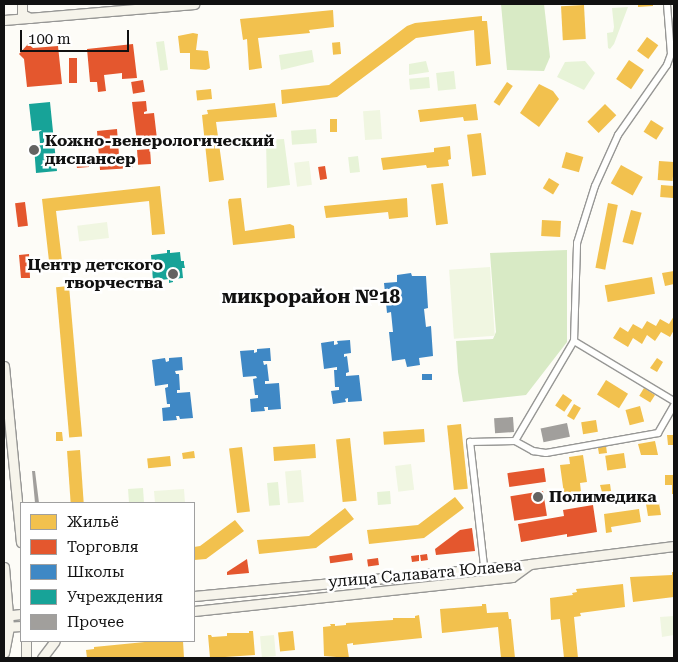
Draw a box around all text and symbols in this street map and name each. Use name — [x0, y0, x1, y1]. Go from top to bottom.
scale bar — [22, 20, 131, 52]
text: 100 m — [28, 30, 71, 48]
place label: Кожно-венерологический диспансер — [45, 131, 274, 169]
marker: Кожно-венерологический диспансер — [27, 143, 41, 157]
place label: Центр детского творчества — [28, 255, 163, 293]
marker: Центр детского творчества — [167, 268, 179, 280]
district label: микрорайон №18 — [222, 286, 400, 308]
place label: Полимедика — [549, 487, 657, 507]
marker: Полимедика — [531, 490, 545, 504]
legend — [20, 502, 195, 642]
text: Жильё — [67, 513, 119, 531]
text: Торговля — [67, 538, 138, 556]
street label: улица Салавата Юлаева — [328, 556, 522, 592]
text: Школы — [67, 563, 124, 581]
text: Учреждения — [67, 588, 163, 606]
text: Прочее — [67, 613, 124, 631]

